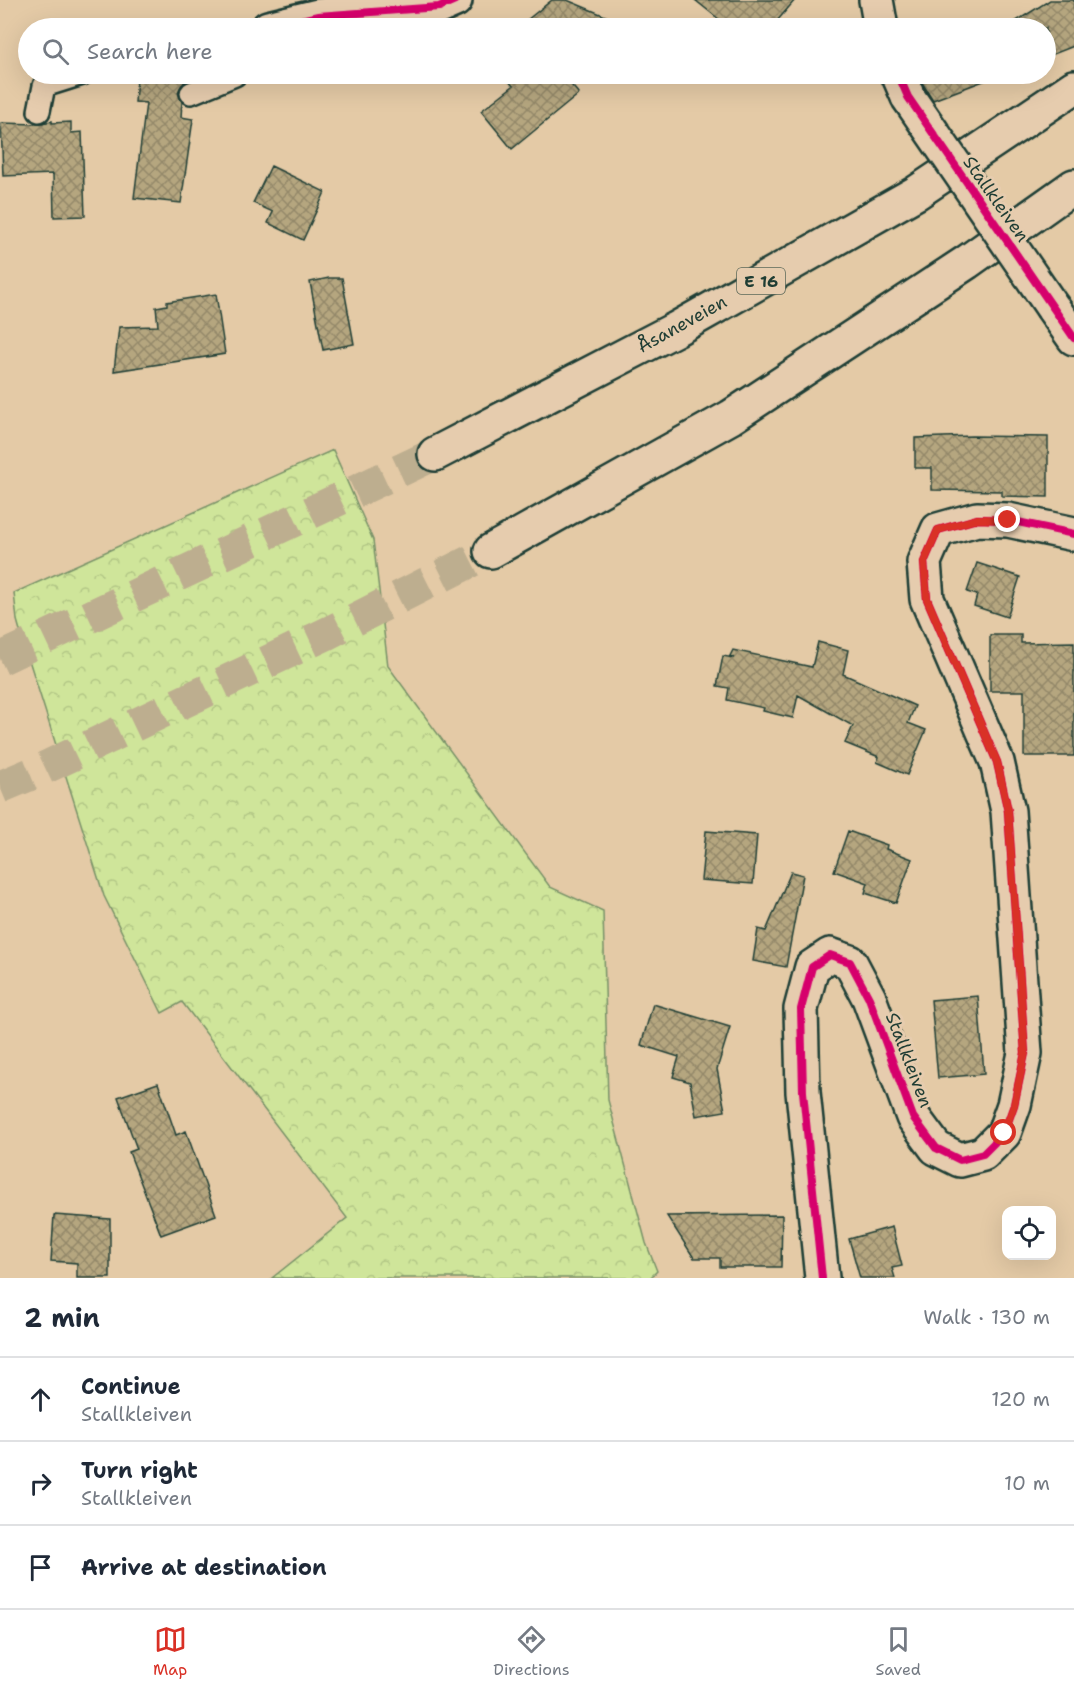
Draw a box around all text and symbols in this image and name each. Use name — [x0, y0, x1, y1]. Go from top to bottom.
search box — [18, 18, 1056, 84]
icon: search — [39, 35, 72, 68]
text: Search here — [87, 37, 213, 66]
street label: Stallkleiven — [958, 151, 1034, 247]
road number: E 16 — [737, 268, 785, 294]
street label: Åsaneveien — [633, 290, 731, 358]
route end — [994, 506, 1020, 532]
street label: Stallkleiven — [880, 1009, 938, 1111]
route start — [990, 1119, 1016, 1145]
map controls — [1002, 1206, 1056, 1260]
button: locate — [1002, 1206, 1056, 1260]
text: 2 min — [24, 1300, 100, 1335]
text: Walk · 130 m — [923, 1304, 1050, 1330]
text: Continue — [81, 1372, 181, 1401]
icon: ahead — [24, 1383, 57, 1416]
text: 120 m — [991, 1386, 1050, 1412]
text: Stallkleiven — [81, 1401, 192, 1427]
text: Turn right — [81, 1456, 198, 1485]
icon: right — [24, 1467, 57, 1500]
text: 10 m — [1004, 1470, 1050, 1496]
text: Stallkleiven — [81, 1485, 192, 1511]
icon: arrive — [24, 1551, 57, 1584]
text: Arrive at destination — [81, 1553, 327, 1582]
tab: Map — [153, 1623, 187, 1680]
tab: Directions — [493, 1623, 570, 1680]
tab: Saved — [876, 1623, 921, 1680]

